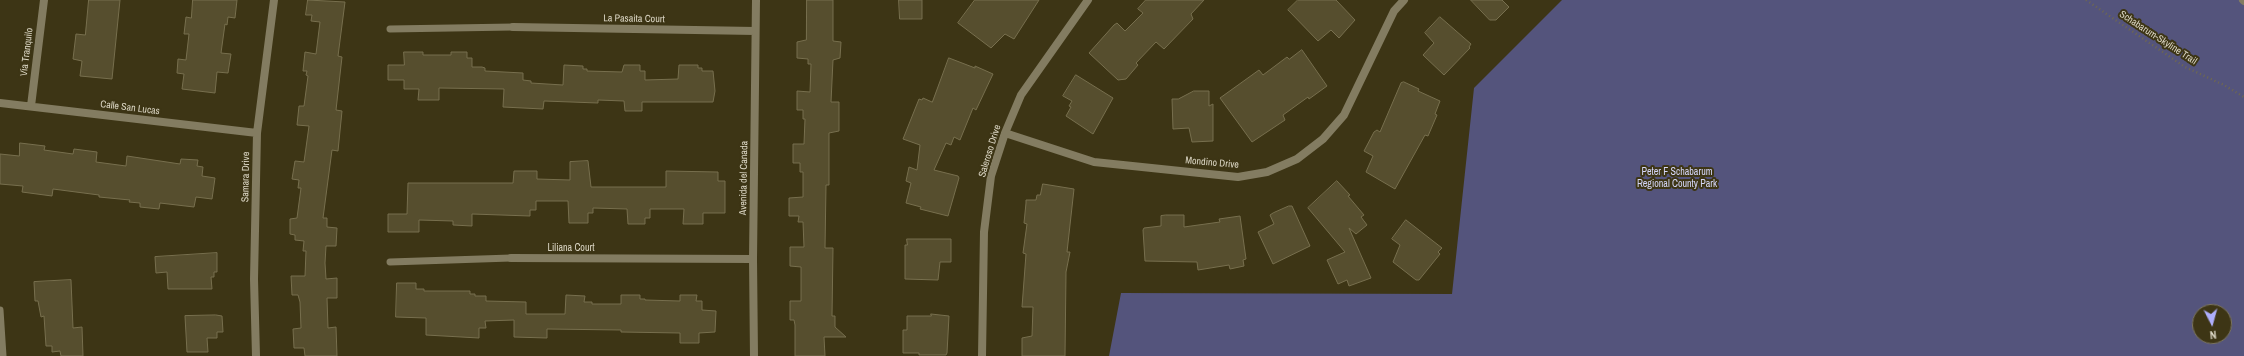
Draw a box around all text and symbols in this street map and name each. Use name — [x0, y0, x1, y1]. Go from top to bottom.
street label: Schabarum-Skyline Trail — [2117, 8, 2199, 68]
street label: La Pasaita Court — [603, 12, 665, 26]
street label: Via Tranquilo — [18, 27, 36, 77]
street label: Calle San Lucas — [100, 98, 160, 118]
street label: Saleroso Drive — [976, 123, 1004, 179]
street label: Avenida del Canada — [737, 141, 751, 215]
street label: Samara Drive — [240, 152, 252, 202]
street label: Mondino Drive — [1185, 155, 1239, 171]
park label: Peter F Schabarum Regional County Park — [1637, 166, 1717, 190]
street label: Liliana Court — [548, 242, 594, 254]
north arrow — [2192, 304, 2232, 344]
text: N — [2209, 328, 2217, 342]

